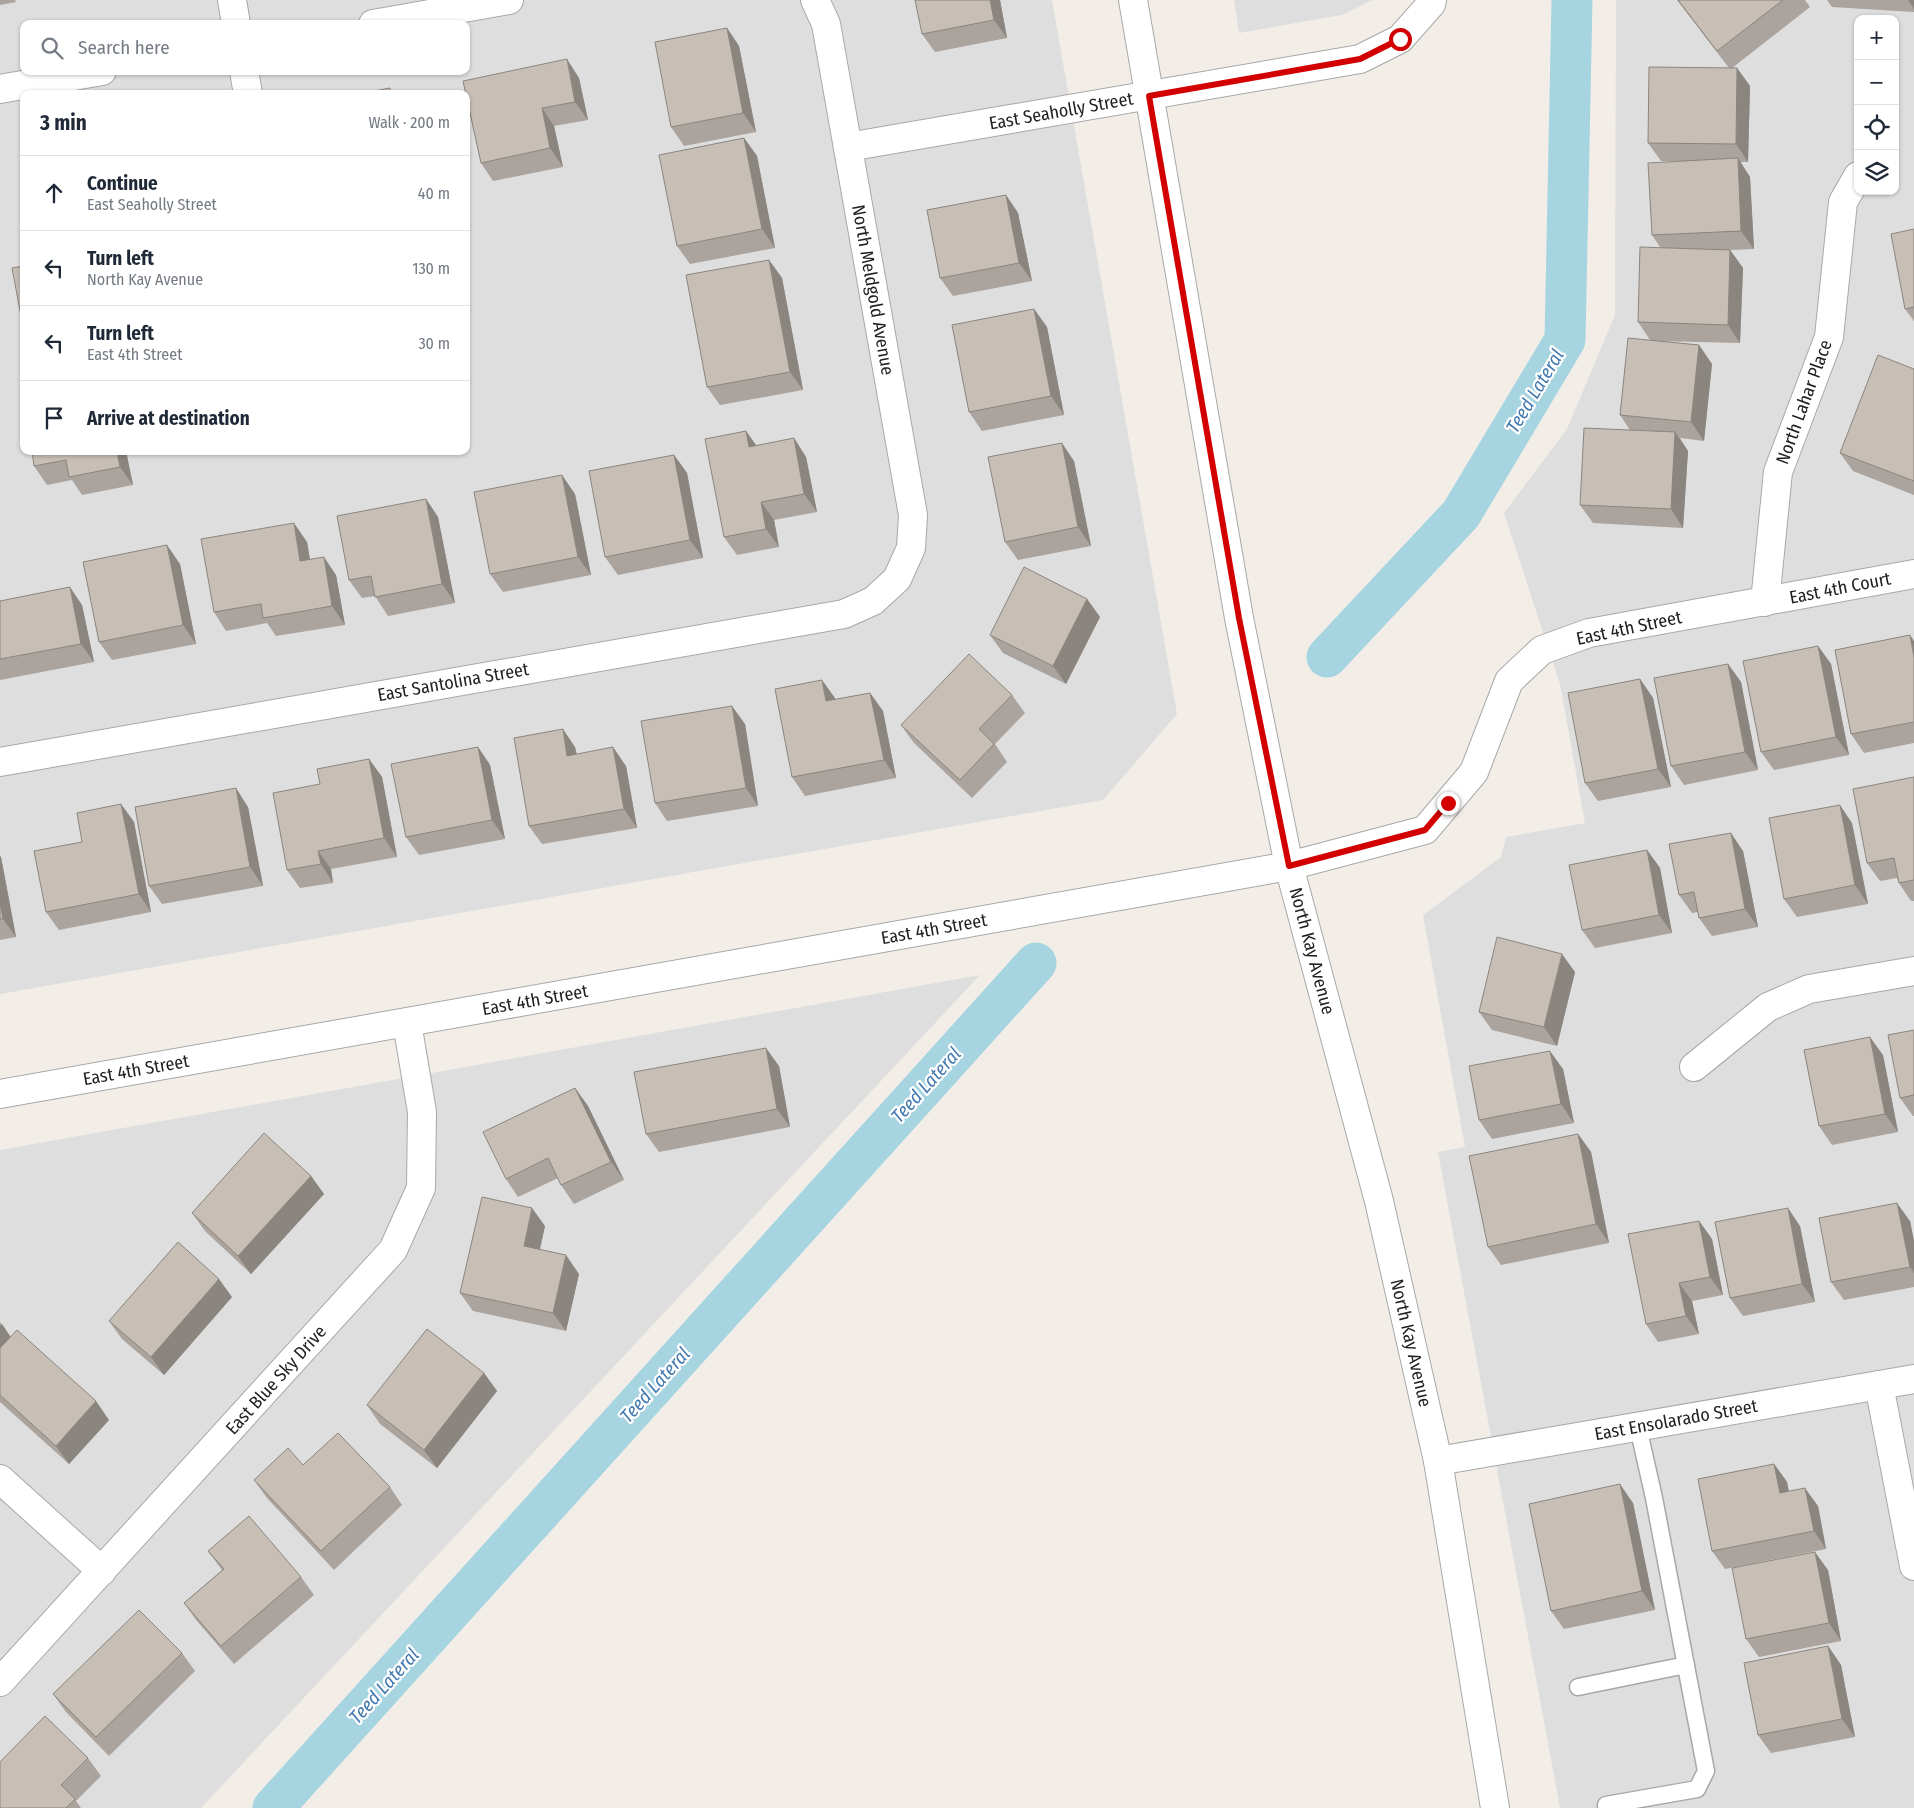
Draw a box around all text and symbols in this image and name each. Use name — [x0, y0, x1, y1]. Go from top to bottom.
map controls — [1854, 15, 1899, 195]
button: + — [1854, 15, 1899, 60]
search box — [20, 20, 470, 75]
route start — [1389, 28, 1412, 51]
icon: search — [38, 34, 66, 62]
text: Search here — [78, 36, 170, 59]
button: − — [1854, 60, 1899, 105]
street label: East Seaholly Street — [987, 87, 1135, 135]
button: locate — [1854, 105, 1899, 150]
text: 3 min — [40, 110, 87, 136]
text: Walk · 200 m — [368, 113, 450, 132]
button: layers — [1854, 150, 1899, 195]
text: Continue — [87, 172, 158, 195]
icon: ahead — [40, 179, 68, 207]
text: 40 m — [418, 184, 450, 203]
text: East Seaholly Street — [87, 195, 217, 214]
street label: North Meldgold Avenue — [847, 203, 899, 377]
text: Turn left — [87, 247, 154, 270]
icon: left — [40, 254, 68, 282]
text: 130 m — [412, 259, 450, 278]
text: North Kay Avenue — [87, 270, 203, 289]
text: Turn left — [87, 322, 154, 345]
icon: left — [40, 329, 68, 357]
text: 30 m — [418, 334, 450, 353]
street label: North Lahar Place — [1771, 337, 1837, 467]
text: East 4th Street — [87, 345, 182, 364]
water label: Teed Lateral — [1501, 345, 1569, 437]
icon: arrive — [40, 404, 68, 432]
text: Arrive at destination — [87, 407, 250, 430]
street label: East 4th Court — [1787, 567, 1893, 609]
street label: East 4th Street — [1574, 606, 1684, 650]
street label: East Santolina Street — [376, 658, 530, 706]
route end — [1437, 792, 1460, 815]
street label: North Kay Avenue — [1284, 885, 1340, 1017]
street label: East 4th Street — [879, 909, 989, 949]
street label: East 4th Street — [480, 980, 590, 1020]
water label: Teed Lateral — [886, 1043, 966, 1127]
street label: East 4th Street — [81, 1050, 191, 1090]
street label: North Kay Avenue — [1386, 1277, 1436, 1409]
street label: East Blue Sky Drive — [221, 1321, 331, 1439]
water label: Teed Lateral — [615, 1343, 695, 1427]
street label: East Ensolarado Street — [1593, 1395, 1759, 1445]
water label: Teed Lateral — [344, 1644, 424, 1728]

